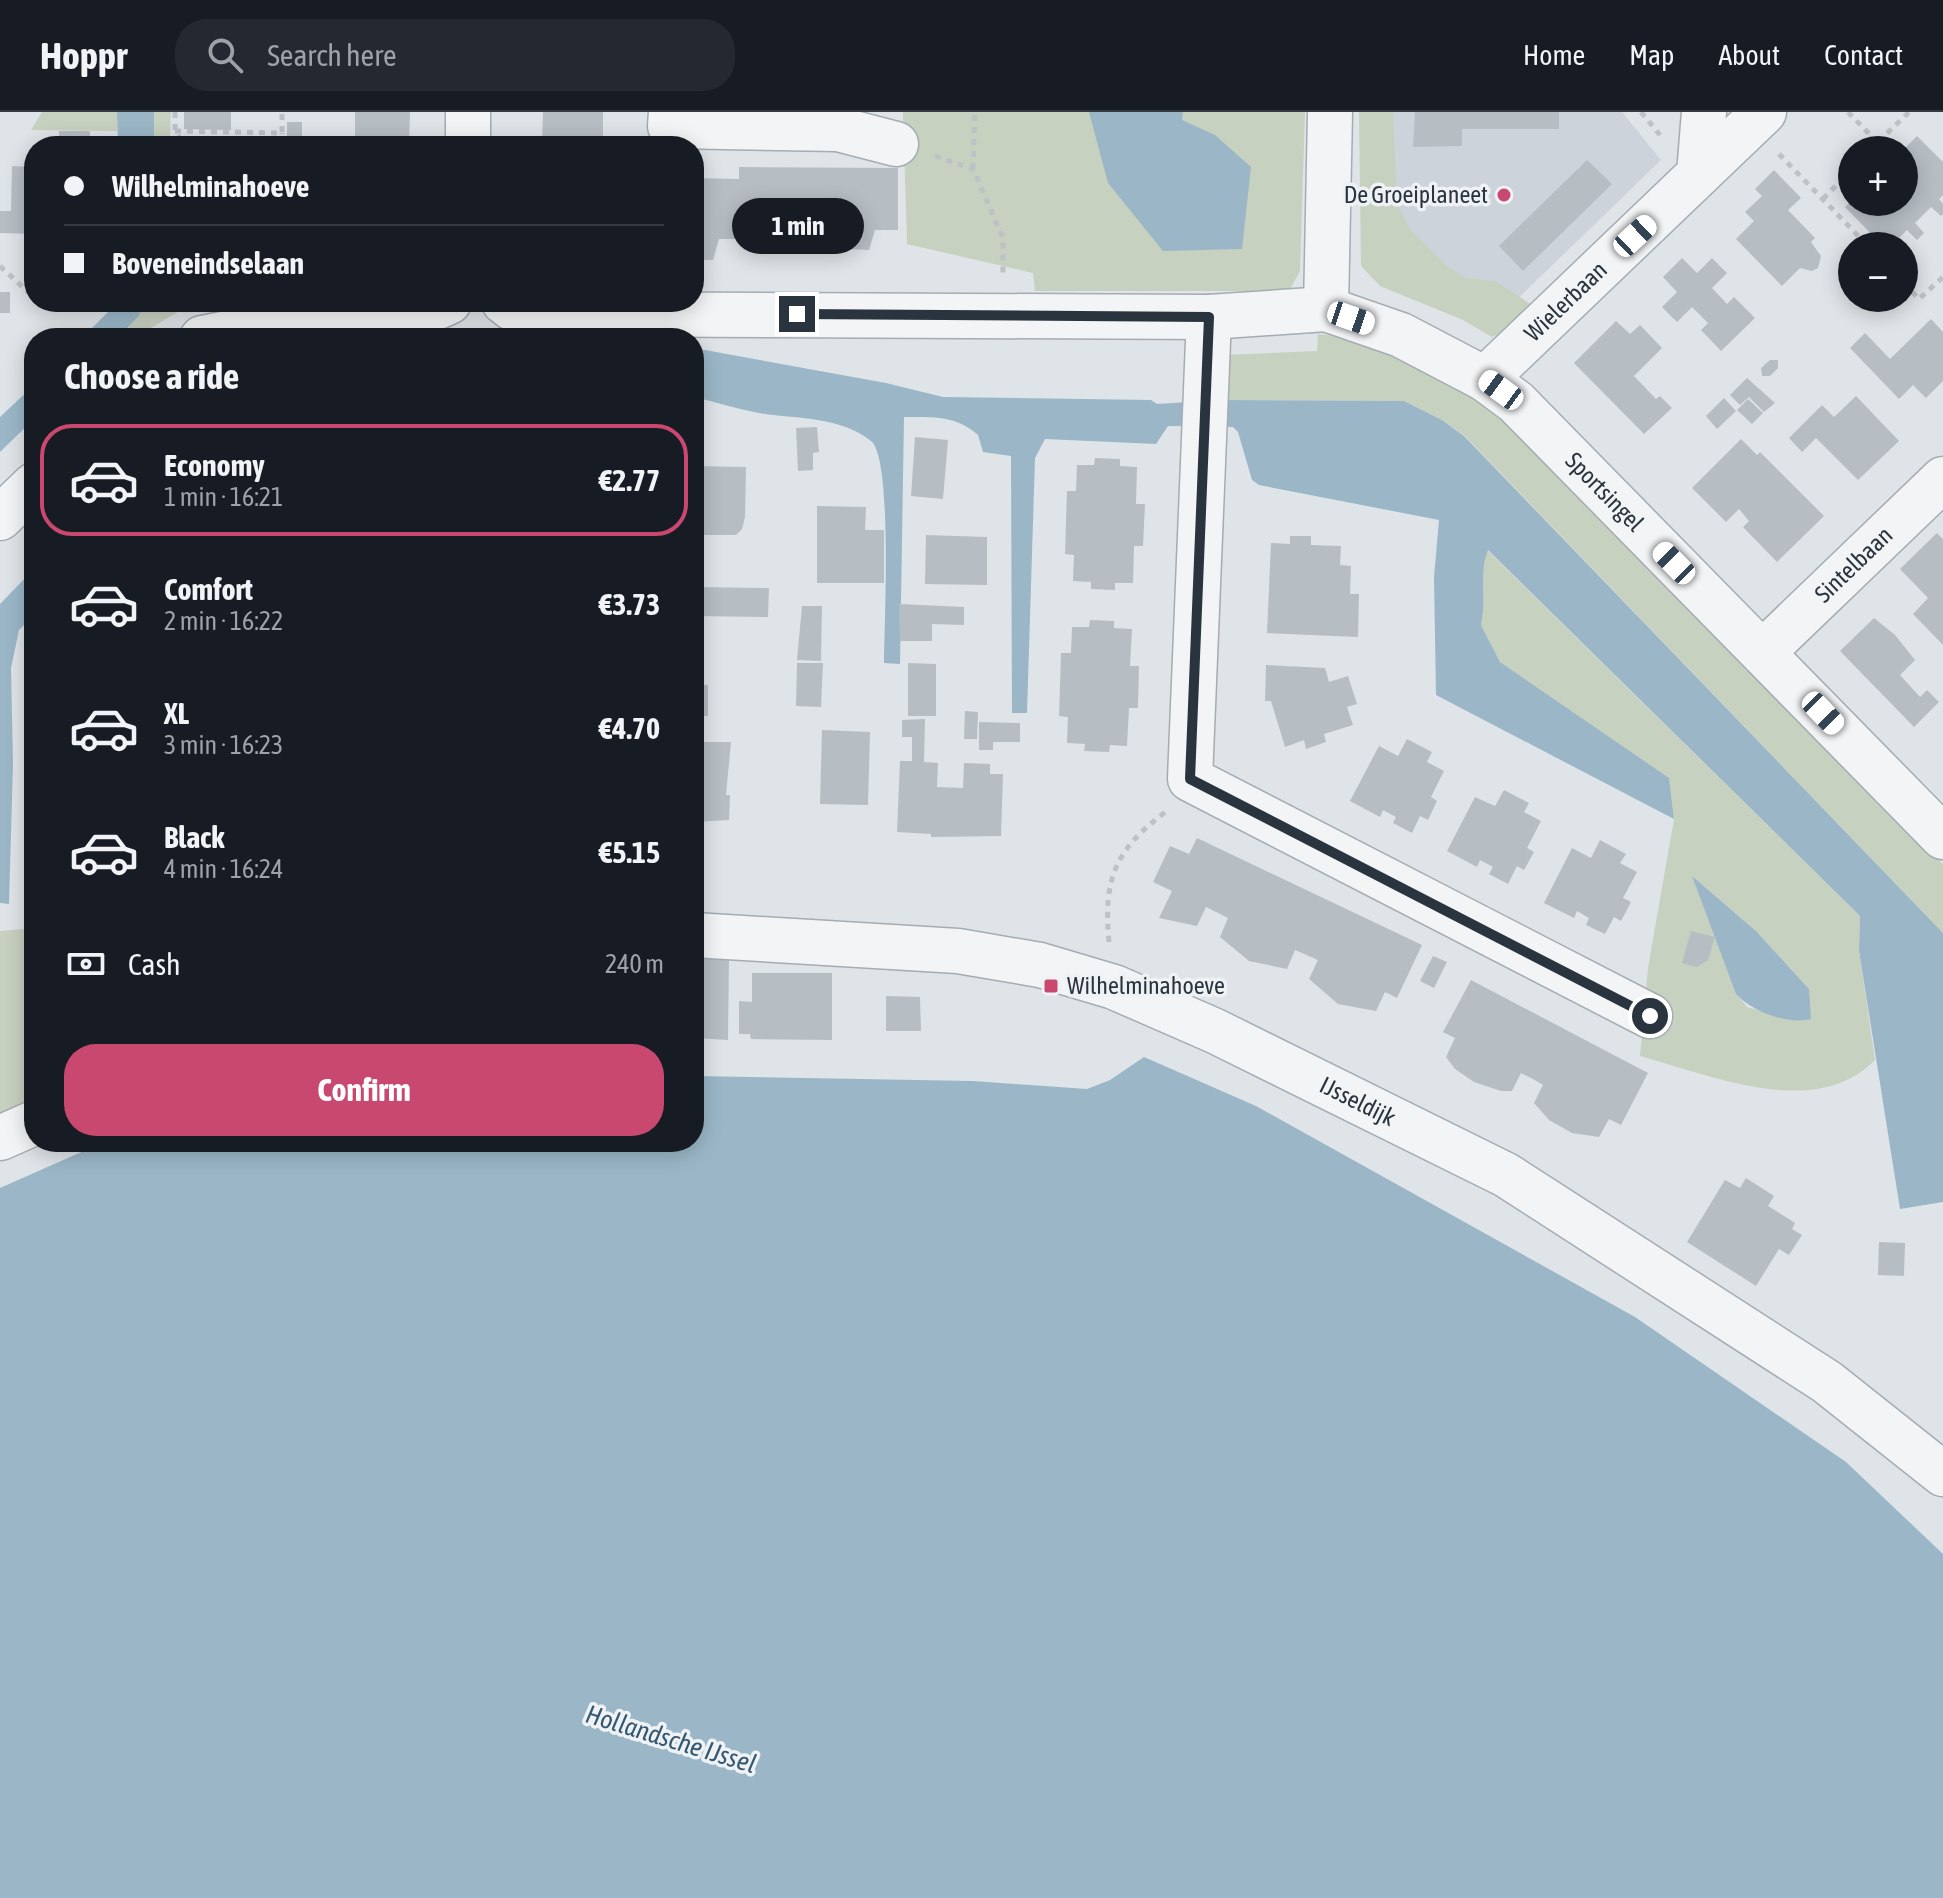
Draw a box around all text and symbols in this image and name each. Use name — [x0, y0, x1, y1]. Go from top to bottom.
search box — [175, 19, 735, 91]
icon: search — [203, 33, 247, 77]
text: Hoppr — [40, 34, 127, 77]
text: Search here — [267, 38, 397, 72]
text: Home — [1523, 39, 1585, 71]
text: Map — [1629, 39, 1674, 71]
text: About — [1718, 39, 1780, 71]
text: Contact — [1824, 39, 1903, 71]
map controls — [1838, 136, 1918, 312]
button: + — [1838, 136, 1918, 216]
text: Wilhelminahoeve — [112, 169, 309, 203]
place label: De Groeiplaneet — [1344, 181, 1488, 208]
marker: De Groeiplaneet — [1495, 186, 1513, 204]
callout: 1 min — [731, 198, 863, 254]
text: 1 min — [771, 211, 825, 241]
car — [1609, 211, 1661, 261]
button: − — [1838, 232, 1918, 312]
text: Boveneindselaan — [112, 246, 304, 280]
street label: Wielerbaan — [1519, 256, 1612, 347]
route end — [779, 296, 815, 332]
car — [1324, 299, 1378, 337]
text: Choose a ride — [64, 355, 239, 397]
car — [1475, 366, 1527, 414]
icon: car — [68, 444, 140, 516]
street label: Sportsingel — [1560, 447, 1650, 537]
text: Economy — [164, 448, 265, 482]
text: €2.77 — [599, 463, 660, 497]
text: 1 min · 16:21 — [164, 482, 283, 512]
street label: Sintelbaan — [1809, 521, 1898, 608]
car — [1649, 538, 1699, 588]
icon: car — [68, 568, 140, 640]
text: Comfort — [164, 572, 253, 606]
text: €3.73 — [599, 587, 660, 621]
text: 2 min · 16:22 — [164, 606, 283, 636]
car — [1798, 687, 1848, 739]
icon: car — [68, 692, 140, 764]
text: XL — [164, 696, 189, 730]
text: €4.70 — [599, 711, 660, 745]
text: 3 min · 16:23 — [164, 730, 283, 760]
icon: car — [68, 816, 140, 888]
text: Black — [164, 820, 224, 854]
text: €5.15 — [599, 835, 660, 869]
text: 4 min · 16:24 — [164, 854, 283, 884]
icon: cash — [64, 942, 108, 986]
text: Cash — [128, 947, 181, 981]
text: 240 m — [605, 949, 664, 979]
place label: Wilhelminahoeve — [1067, 972, 1225, 999]
marker: Wilhelminahoeve — [1042, 977, 1060, 995]
route start — [1632, 998, 1668, 1034]
button: Confirm — [64, 1044, 664, 1136]
street label: IJsseldijk — [1315, 1071, 1400, 1131]
water label: Hollandsche IJssel — [582, 1699, 760, 1779]

